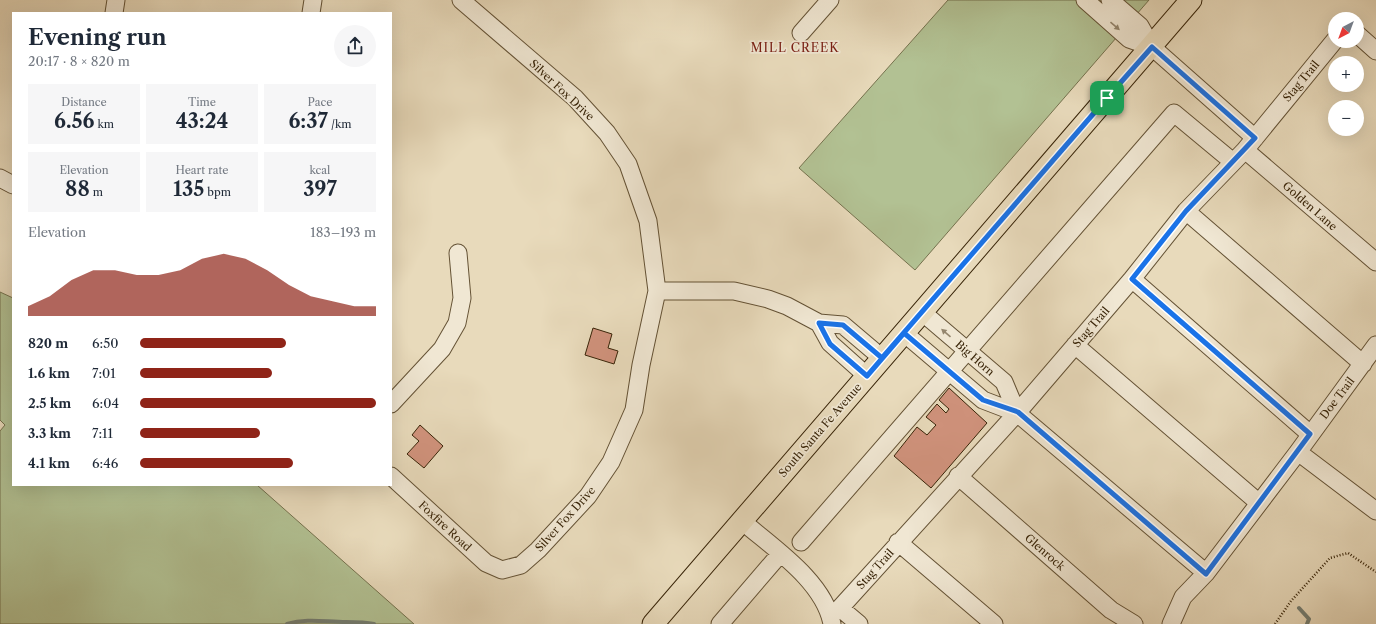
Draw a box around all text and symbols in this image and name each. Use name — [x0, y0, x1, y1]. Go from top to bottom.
north arrow — [1328, 12, 1364, 48]
map controls — [1328, 12, 1364, 136]
one-way arrow — [1109, 21, 1120, 30]
text: Evening run — [28, 24, 167, 51]
button: share — [334, 25, 376, 67]
district label: MILL CREEK — [750, 40, 840, 55]
text: 20:17 · 8 × 820 m — [28, 53, 130, 69]
button: + — [1328, 56, 1364, 92]
street label: Silver Fox Drive — [527, 57, 597, 123]
street label: Stag Trail — [1280, 57, 1323, 104]
pin — [1090, 81, 1124, 115]
icon: arrive — [1096, 87, 1118, 109]
text: Distance — [61, 95, 107, 109]
text: Time — [188, 95, 216, 109]
text: Pace — [308, 95, 332, 109]
button: − — [1328, 100, 1364, 136]
text: 6.56 — [54, 109, 94, 133]
text: 43:24 — [176, 109, 228, 133]
text: 6:37 — [288, 109, 328, 133]
text: km — [94, 117, 114, 131]
text: /km — [328, 117, 352, 131]
text: Elevation — [59, 163, 109, 177]
text: Heart rate — [175, 163, 229, 177]
text: kcal — [310, 163, 330, 177]
text: 88 — [65, 177, 90, 201]
text: 135 — [173, 177, 204, 201]
text: 397 — [303, 177, 337, 201]
street label: Golden Lane — [1280, 179, 1340, 233]
text: m — [90, 185, 103, 199]
text: bpm — [204, 185, 231, 199]
text: Elevation — [28, 224, 86, 240]
text: 183–193 m — [310, 224, 376, 240]
street label: Stag Trail — [1070, 303, 1113, 350]
one-way arrow — [941, 328, 951, 337]
text: 820 m — [28, 335, 68, 351]
text: 6:50 — [92, 335, 119, 351]
street label: Big Horn — [953, 337, 997, 379]
text: 1.6 km — [28, 365, 70, 381]
text: 7:01 — [92, 365, 116, 381]
street label: Doe Trail — [1317, 374, 1358, 422]
street label: South Santa Fe Avenue — [775, 380, 865, 480]
text: 2.5 km — [28, 395, 71, 411]
text: 6:04 — [92, 395, 119, 411]
text: 3.3 km — [28, 425, 71, 441]
text: 7:11 — [92, 425, 113, 441]
text: 4.1 km — [28, 455, 70, 471]
text: 6:46 — [92, 455, 118, 471]
street label: Silver Fox Drive — [532, 483, 598, 555]
street label: Foxfire Road — [416, 498, 475, 554]
street label: Glenrock — [1022, 531, 1068, 574]
street label: Stag Trail — [853, 545, 897, 592]

